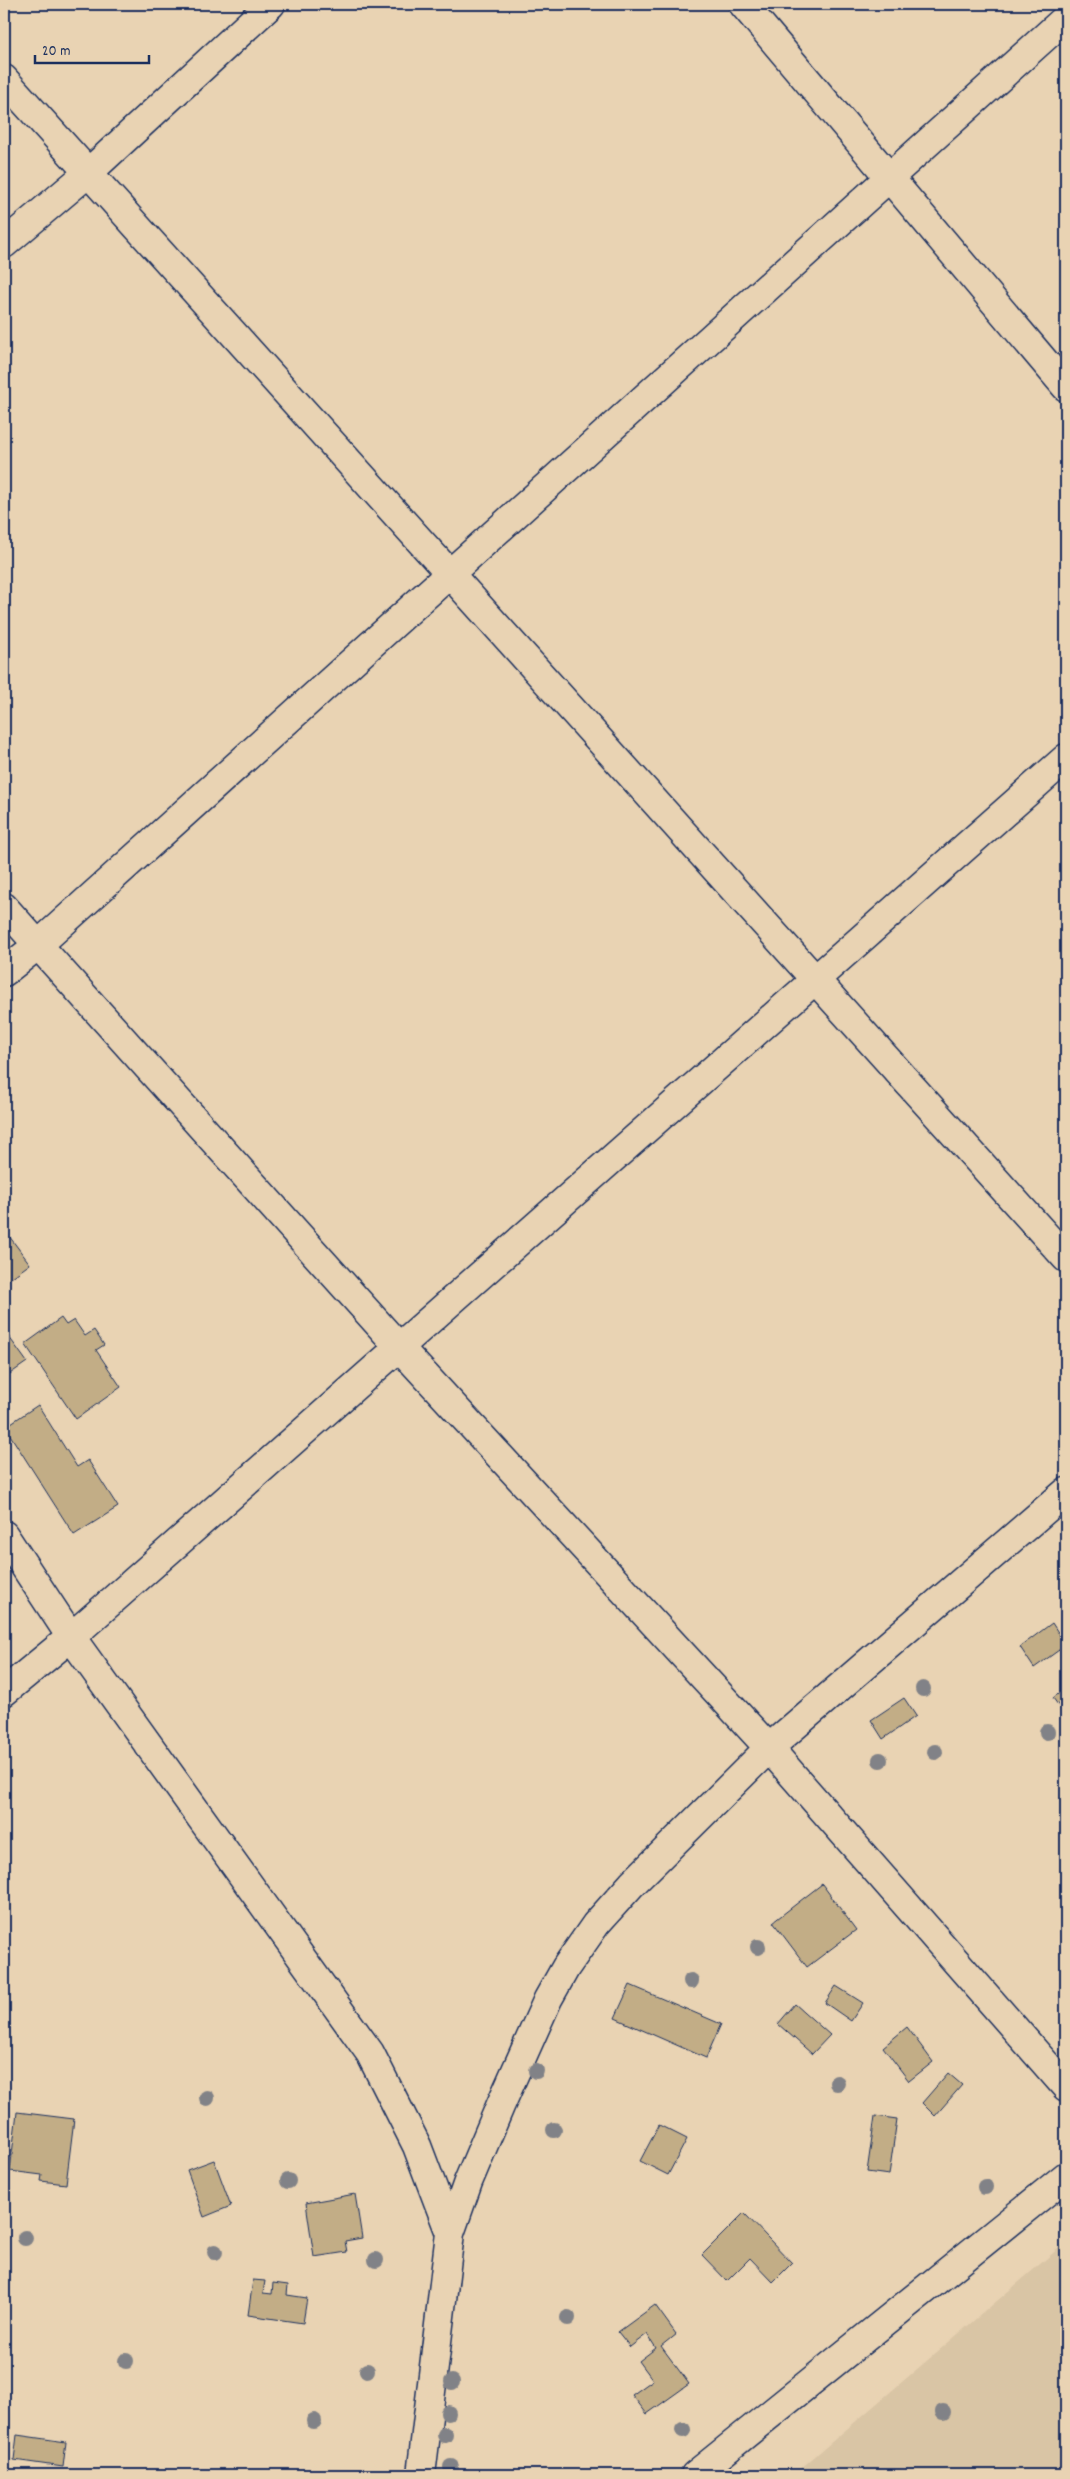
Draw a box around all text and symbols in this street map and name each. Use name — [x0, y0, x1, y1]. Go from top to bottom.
scale bar — [35, 32, 149, 64]
text: 20 m — [42, 41, 70, 63]

